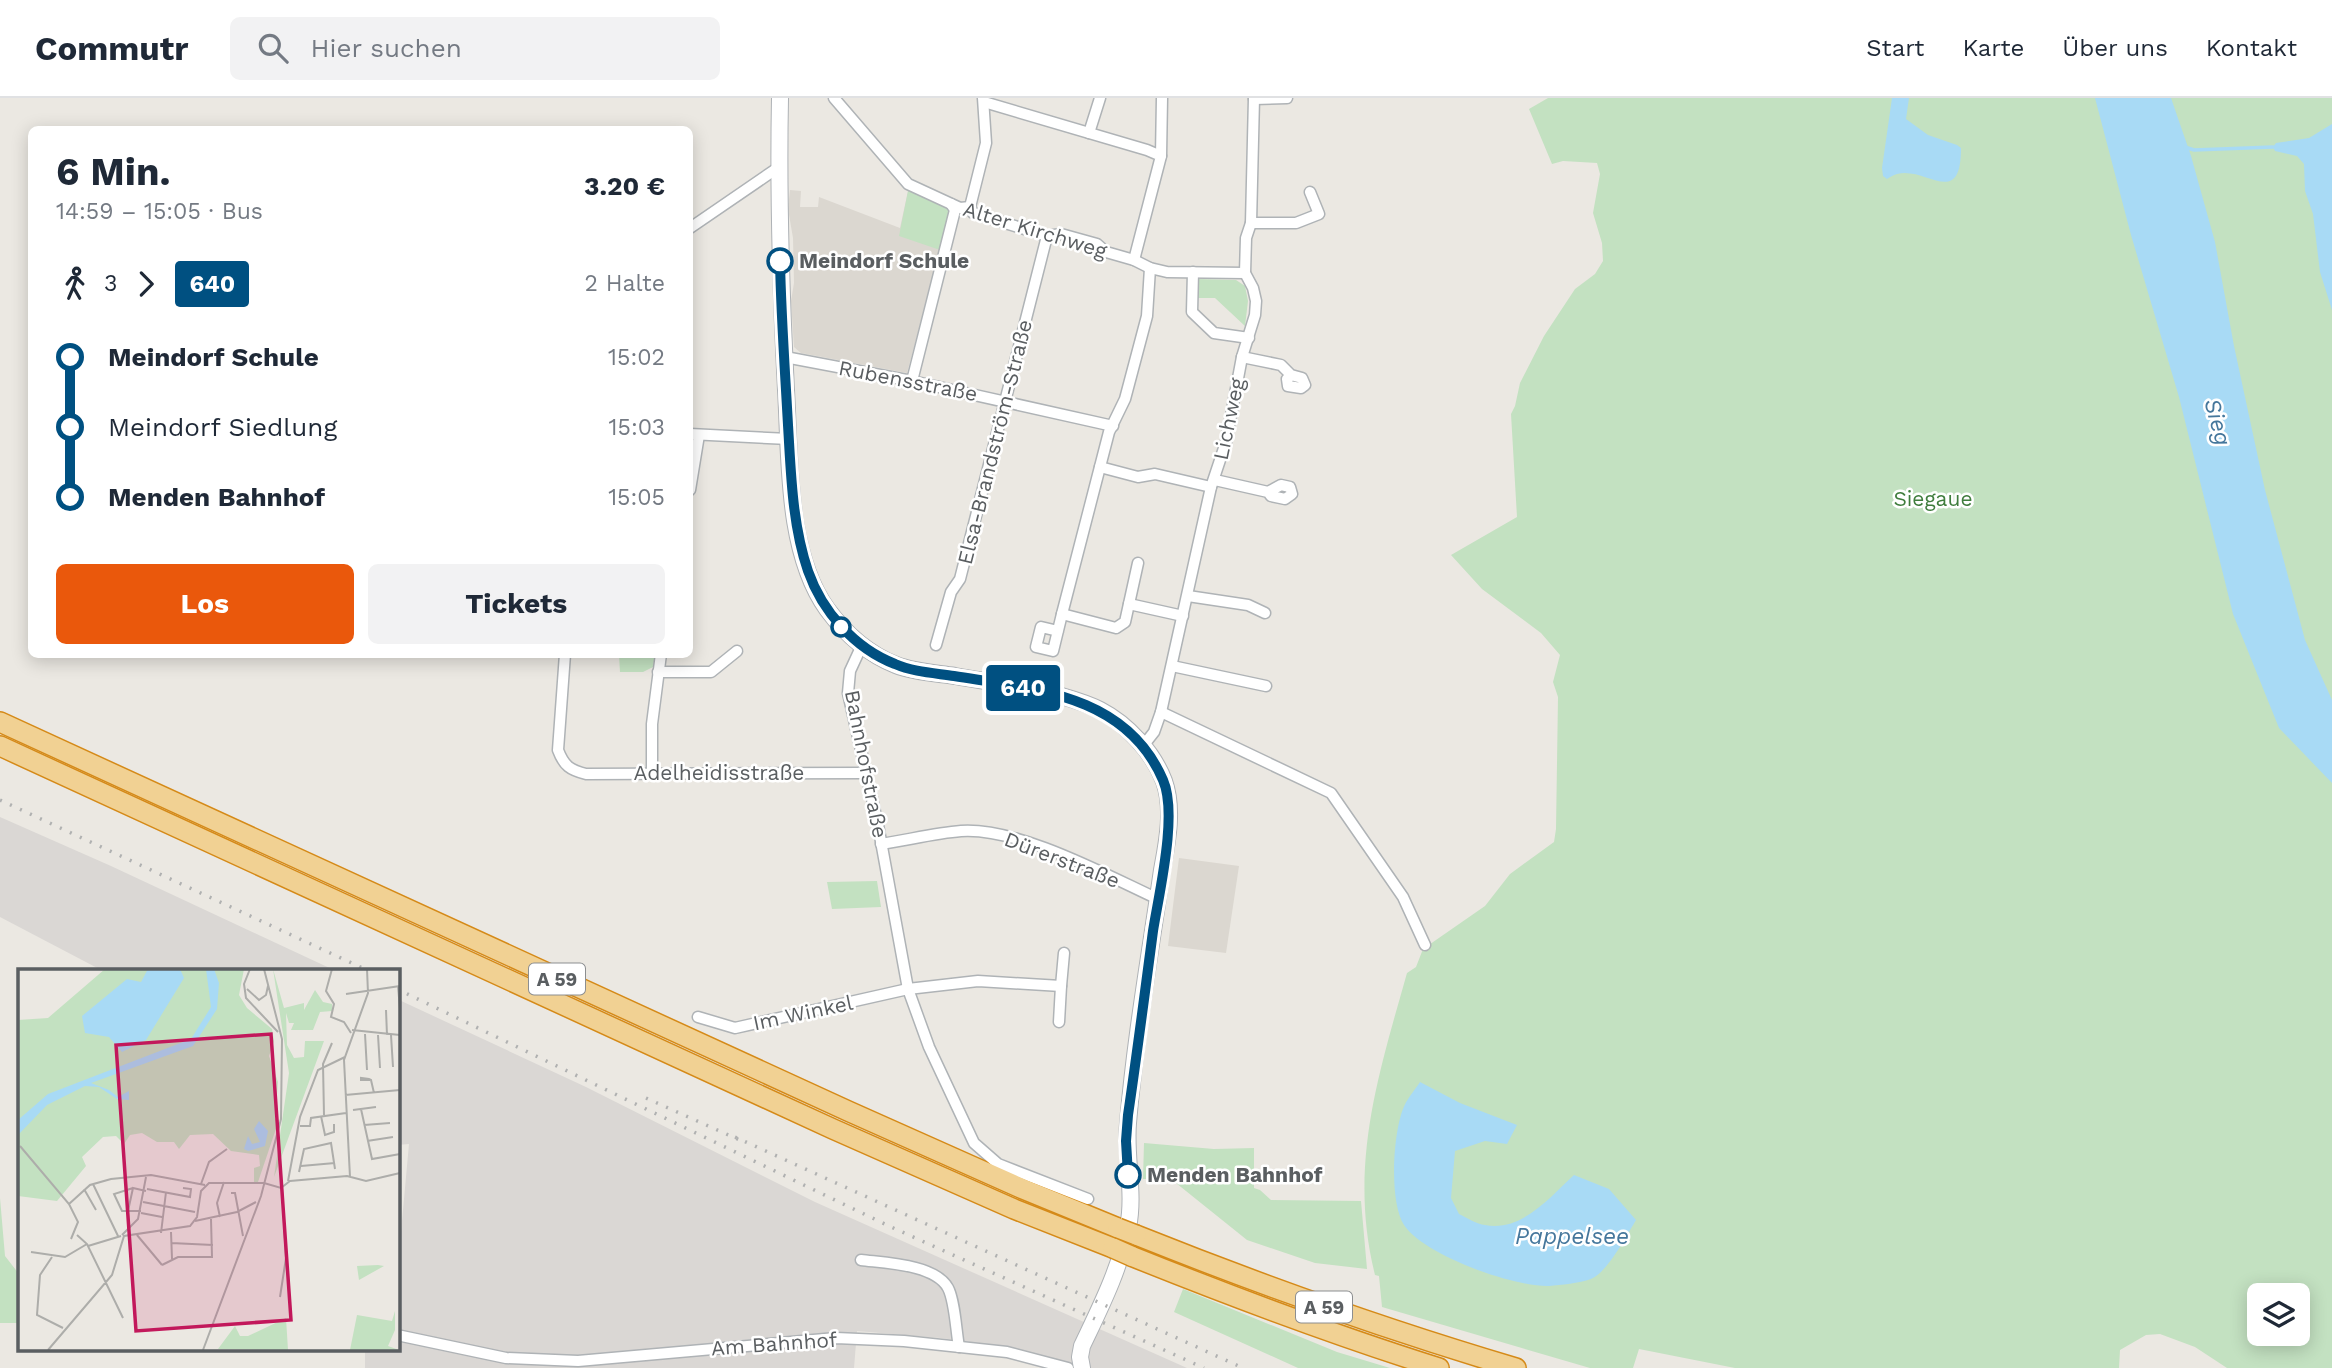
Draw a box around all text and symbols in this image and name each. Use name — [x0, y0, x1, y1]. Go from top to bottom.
search box — [230, 17, 720, 80]
text: Commutr — [35, 29, 188, 68]
icon: search — [254, 29, 292, 67]
text: Hier suchen — [310, 33, 462, 63]
text: Start — [1866, 34, 1924, 62]
text: Karte — [1962, 34, 2024, 62]
text: Über uns — [2062, 34, 2168, 62]
text: Kontakt — [2206, 34, 2297, 62]
text: 6 Min. — [56, 150, 171, 194]
text: 3.20 € — [584, 171, 665, 201]
street label: Alter Kirchweg — [960, 196, 1111, 263]
text: 14:59 – 15:05 · Bus — [56, 198, 263, 225]
marker: Meindorf Schule — [767, 248, 793, 274]
place label: Meindorf Schule — [799, 248, 969, 273]
icon: walk — [56, 265, 94, 303]
icon: forward — [127, 265, 165, 303]
text: 3 — [104, 270, 117, 297]
text: 640 — [189, 270, 235, 298]
text: 2 Halte — [585, 270, 665, 297]
street label: Elsa-Brandström-Straße — [952, 317, 1037, 567]
text: Meindorf Schule — [108, 342, 319, 372]
text: 15:02 — [608, 344, 665, 371]
street label: Rubensstraße — [836, 355, 980, 406]
street label: Lichweg — [1208, 375, 1250, 462]
water label: Sieg — [2198, 396, 2237, 449]
text: Meindorf Siedlung — [108, 412, 337, 442]
text: 15:03 — [609, 414, 665, 441]
text: Menden Bahnhof — [108, 482, 325, 512]
text: 15:05 — [608, 484, 665, 511]
park label: Siegaue — [1893, 486, 1973, 511]
button: Los — [56, 564, 354, 644]
button: Tickets — [368, 564, 665, 644]
unlabelled marker — [831, 617, 851, 637]
line badge: 640 — [983, 665, 1063, 711]
text: 640 — [1000, 674, 1046, 702]
street label: Bahnhofstraße — [840, 688, 893, 840]
street label: Adelheidisstraße — [633, 760, 805, 785]
street label: Dürerstraße — [1001, 826, 1123, 893]
road number: A 59 — [529, 964, 585, 995]
inset map — [18, 969, 399, 1350]
street label: Im Winkel — [751, 990, 856, 1035]
marker: Menden Bahnhof — [1115, 1162, 1141, 1188]
place label: Menden Bahnhof — [1147, 1162, 1323, 1187]
water label: Pappelsee — [1515, 1223, 1629, 1250]
map controls — [2247, 1283, 2310, 1346]
button: layers — [2247, 1283, 2310, 1346]
road number: A 59 — [1296, 1292, 1352, 1322]
street label: Am Bahnhof — [710, 1327, 838, 1360]

